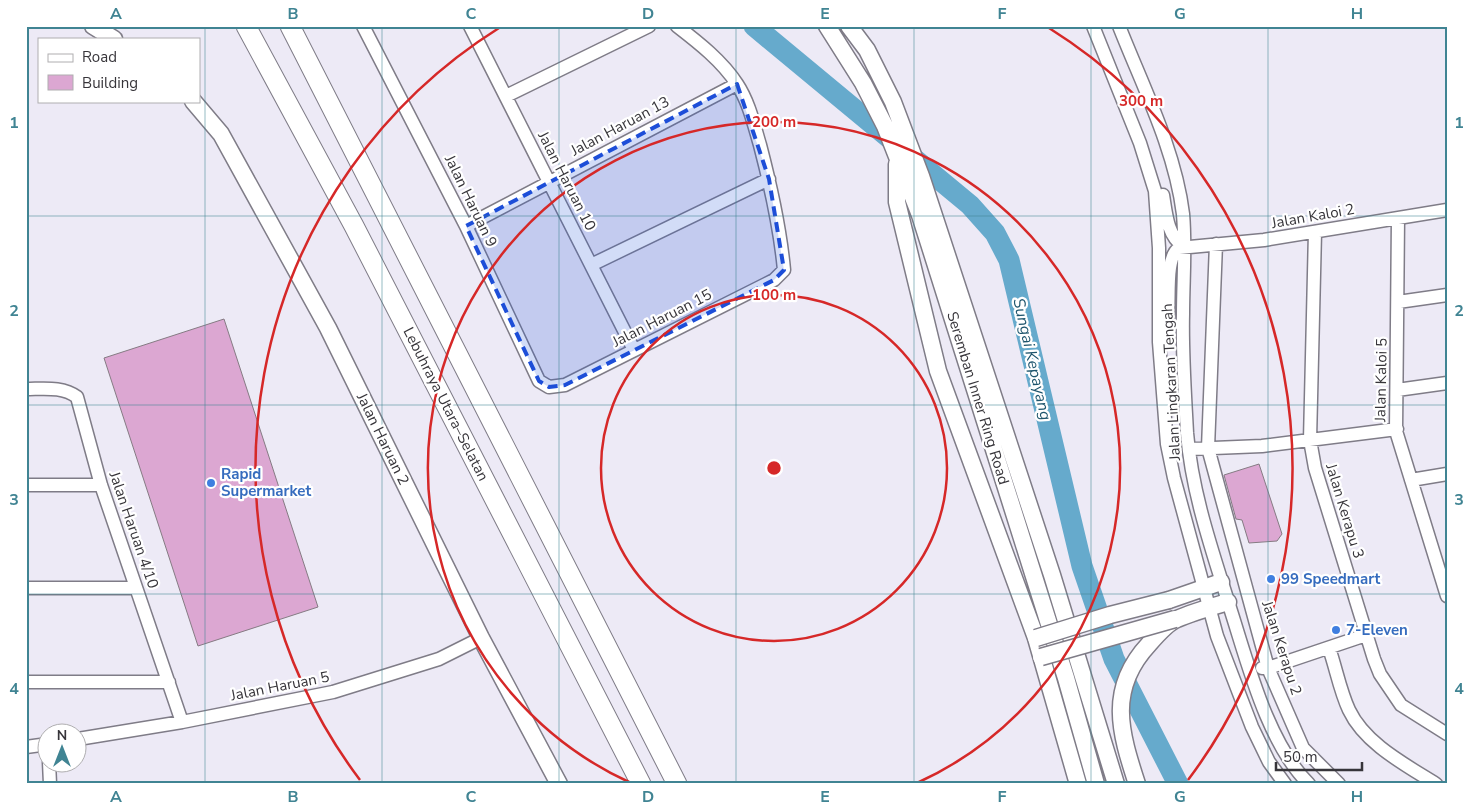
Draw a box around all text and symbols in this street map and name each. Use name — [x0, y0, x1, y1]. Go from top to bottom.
text: A — [110, 3, 122, 25]
text: B — [287, 3, 299, 25]
text: C — [466, 3, 477, 25]
text: D — [642, 3, 654, 25]
text: E — [820, 3, 830, 25]
text: F — [998, 3, 1007, 25]
text: G — [1174, 3, 1186, 25]
text: H — [1351, 3, 1363, 25]
legend — [38, 38, 200, 102]
text: Road — [82, 47, 117, 67]
text: Building — [82, 73, 138, 93]
text: 300 m — [1119, 91, 1163, 111]
street label: Jalan Haruan 13 — [566, 92, 673, 161]
text: 1 — [9, 112, 19, 134]
text: 200 m — [752, 112, 796, 132]
text: 1 — [1454, 112, 1464, 134]
street label: Jalan Haruan 10 — [533, 127, 601, 234]
street label: Jalan Haruan 9 — [440, 151, 502, 250]
street label: Jalan Kaloi 2 — [1269, 199, 1356, 233]
street label: Jalan Haruan 15 — [608, 284, 715, 352]
text: 100 m — [752, 285, 796, 305]
water label: Sungai Kepayang — [1007, 296, 1057, 422]
text: 2 — [9, 300, 19, 322]
text: 2 — [1454, 300, 1464, 322]
street label: Jalan Lingkaran Tengah — [1157, 303, 1185, 462]
street label: Seremban Inner Ring Road — [942, 309, 1014, 487]
street label: Lebuhraya Utara–Selatan — [398, 324, 494, 484]
street label: Jalan Kaloi 5 — [1370, 338, 1392, 423]
street label: Jalan Haruan 2 — [352, 389, 414, 488]
centre of rings — [765, 459, 783, 477]
street label: Jalan Kerapu 3 — [1321, 460, 1369, 561]
place label: Rapid Supermarket — [221, 464, 311, 501]
street label: Jalan Haruan 4/10 — [104, 468, 163, 591]
marker: Rapid Supermarket — [205, 477, 217, 489]
text: 3 — [9, 489, 19, 511]
text: 3 — [1454, 489, 1464, 511]
place label: 99 Speedmart — [1281, 569, 1380, 589]
marker: 99 Speedmart — [1265, 573, 1277, 585]
street label: Jalan Kerapu 2 — [1257, 597, 1307, 698]
place label: 7-Eleven — [1346, 620, 1408, 640]
marker: 7-Eleven — [1330, 624, 1342, 636]
street label: Jalan Haruan 5 — [228, 667, 331, 706]
text: 4 — [9, 678, 19, 700]
text: 4 — [1454, 678, 1464, 700]
north arrow — [38, 722, 88, 772]
text: N — [57, 726, 67, 745]
scale bar — [1276, 740, 1362, 772]
text: 50 m — [1283, 747, 1318, 767]
text: A — [110, 786, 122, 808]
text: B — [287, 786, 299, 808]
text: C — [466, 786, 477, 808]
text: D — [642, 786, 654, 808]
text: E — [820, 786, 830, 808]
text: F — [998, 786, 1007, 808]
text: G — [1174, 786, 1186, 808]
text: H — [1351, 786, 1363, 808]

